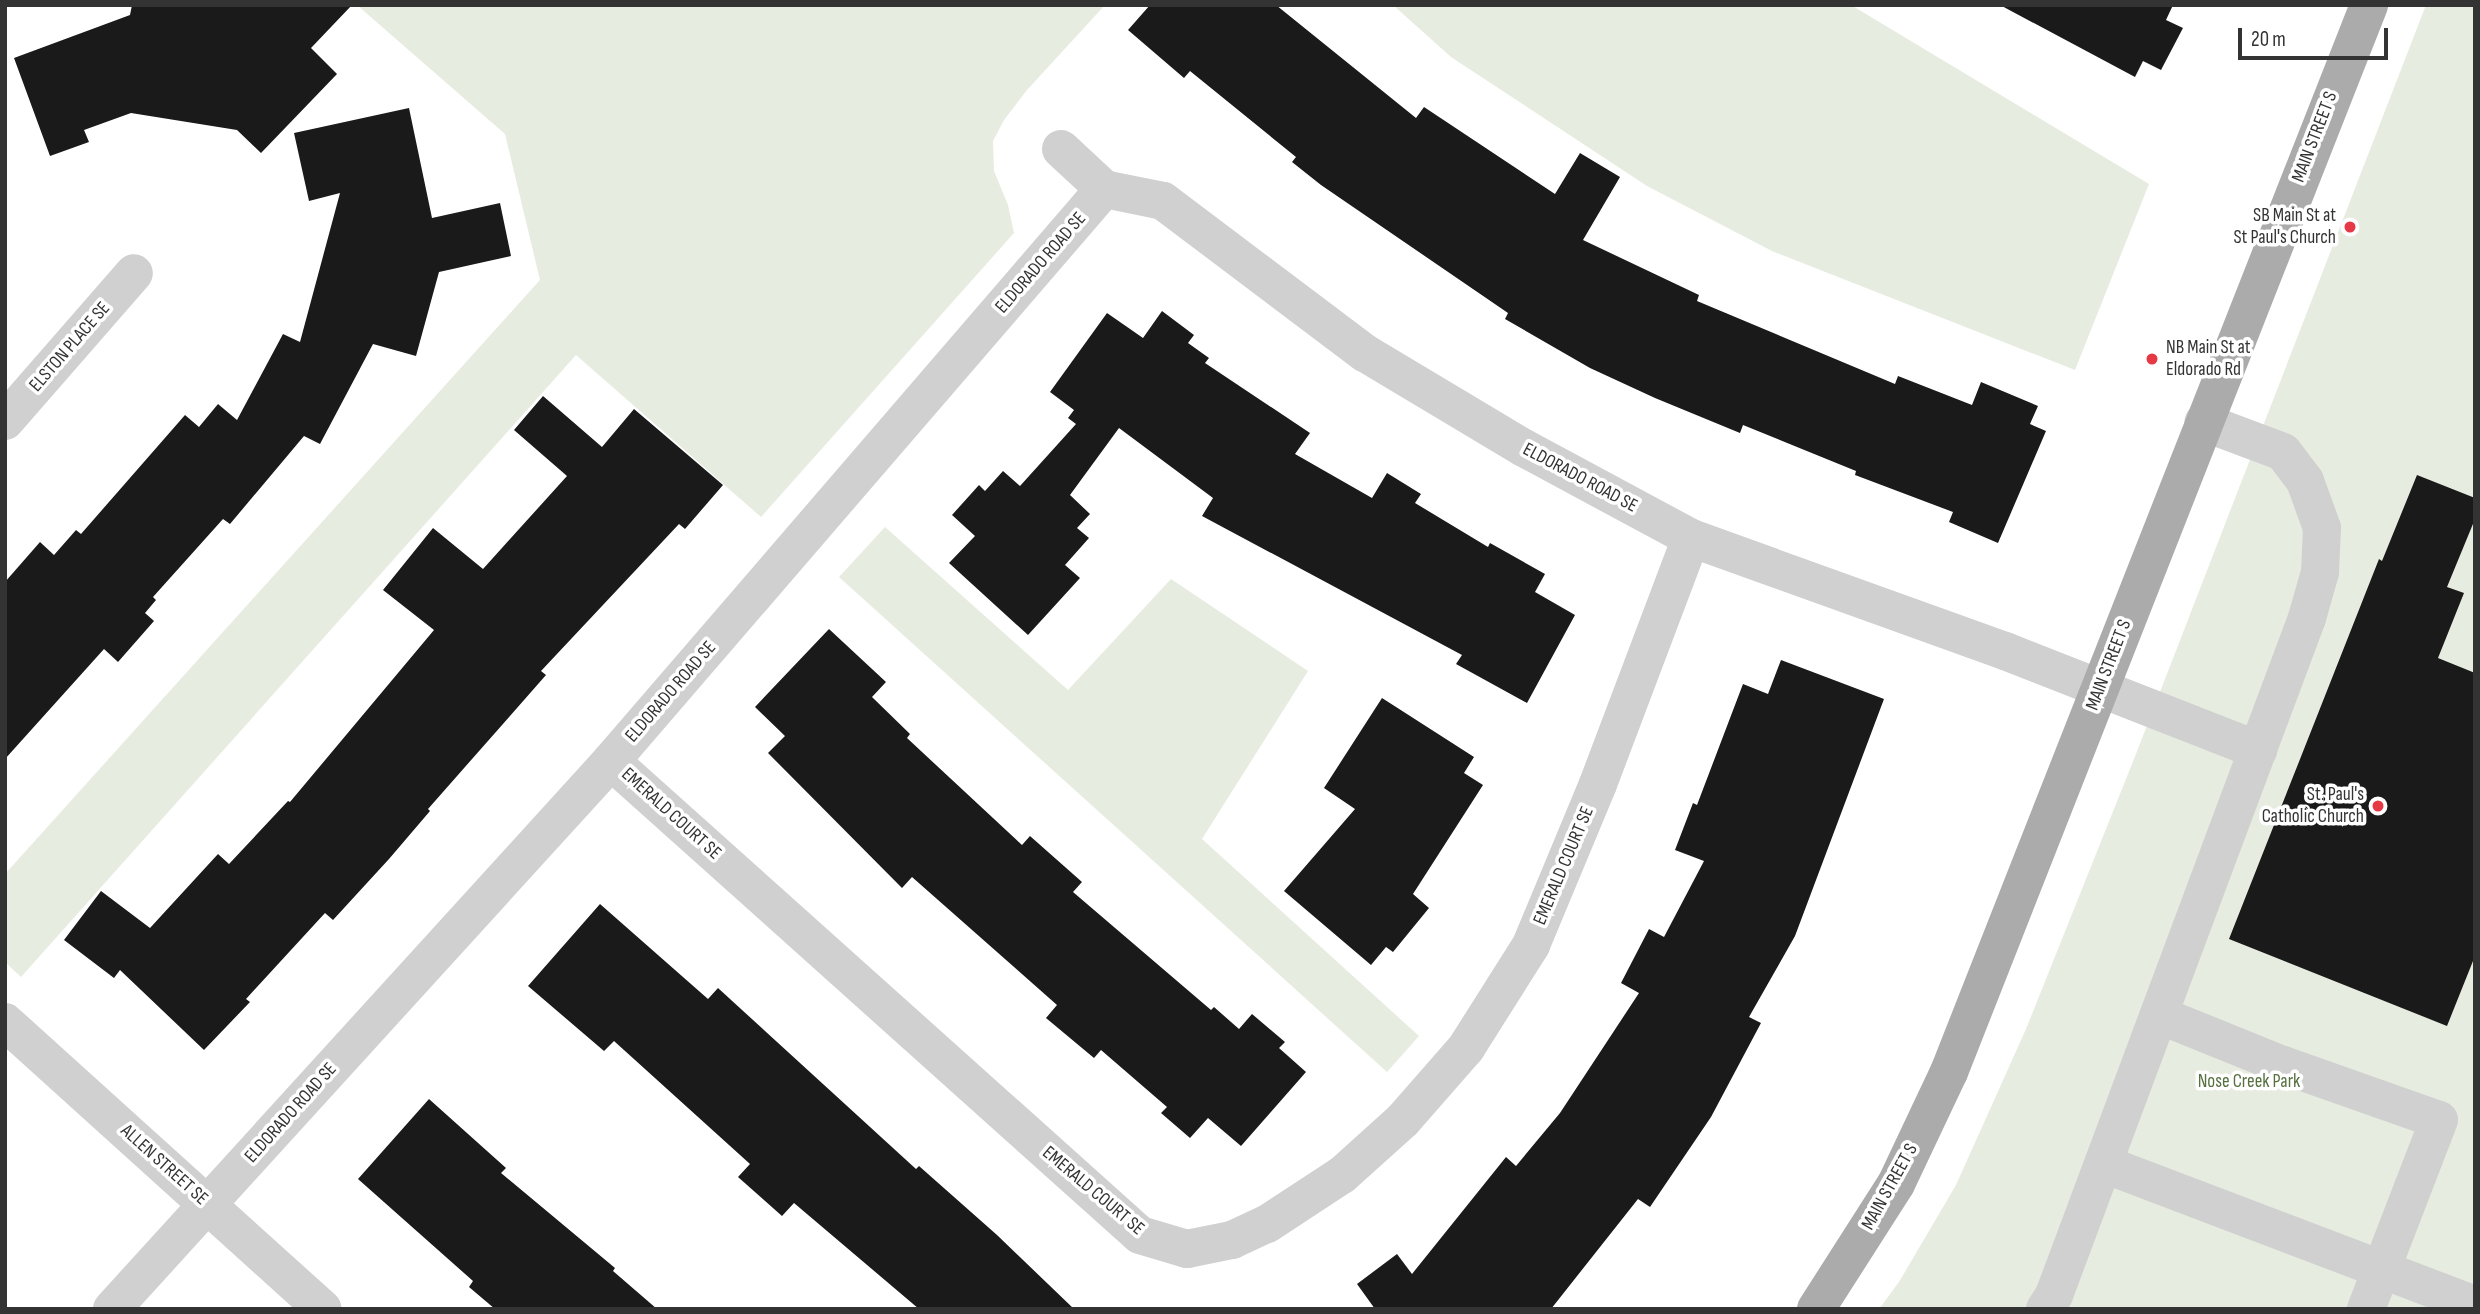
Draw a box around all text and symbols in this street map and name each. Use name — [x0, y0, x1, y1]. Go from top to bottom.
scale bar — [2242, 14, 2392, 58]
text: 20 m — [2251, 27, 2286, 52]
street label: MAIN STREET S — [2287, 89, 2343, 185]
place label: SB Main St at St Paul's Church — [2233, 205, 2336, 249]
street label: ELDORADO ROAD SE — [991, 208, 1091, 318]
marker: SB Main St at St Paul's Church — [2342, 219, 2358, 235]
street label: ELSTON PLACE SE — [25, 297, 115, 397]
place label: NB Main St at Eldorado Rd — [2166, 337, 2251, 381]
marker: NB Main St at Eldorado Rd — [2144, 351, 2160, 367]
street label: ELDORADO ROAD SE — [1519, 438, 1641, 518]
street label: MAIN STREET S — [2081, 617, 2137, 713]
street label: ELDORADO ROAD SE — [621, 637, 721, 747]
street label: EMERALD COURT SE — [616, 763, 726, 865]
place label: St. Paul's Catholic Church — [2262, 784, 2364, 828]
marker: St. Paul's Catholic Church — [2370, 798, 2386, 814]
street label: EMERALD COURT SE — [1529, 803, 1599, 929]
street label: ELDORADO ROAD SE — [240, 1058, 342, 1168]
park label: Nose Creek Park — [2198, 1071, 2300, 1093]
street label: ALLEN STREET SE — [116, 1120, 212, 1210]
street label: MAIN STREET S — [1857, 1140, 1923, 1234]
street label: EMERALD COURT SE — [1037, 1142, 1149, 1240]

